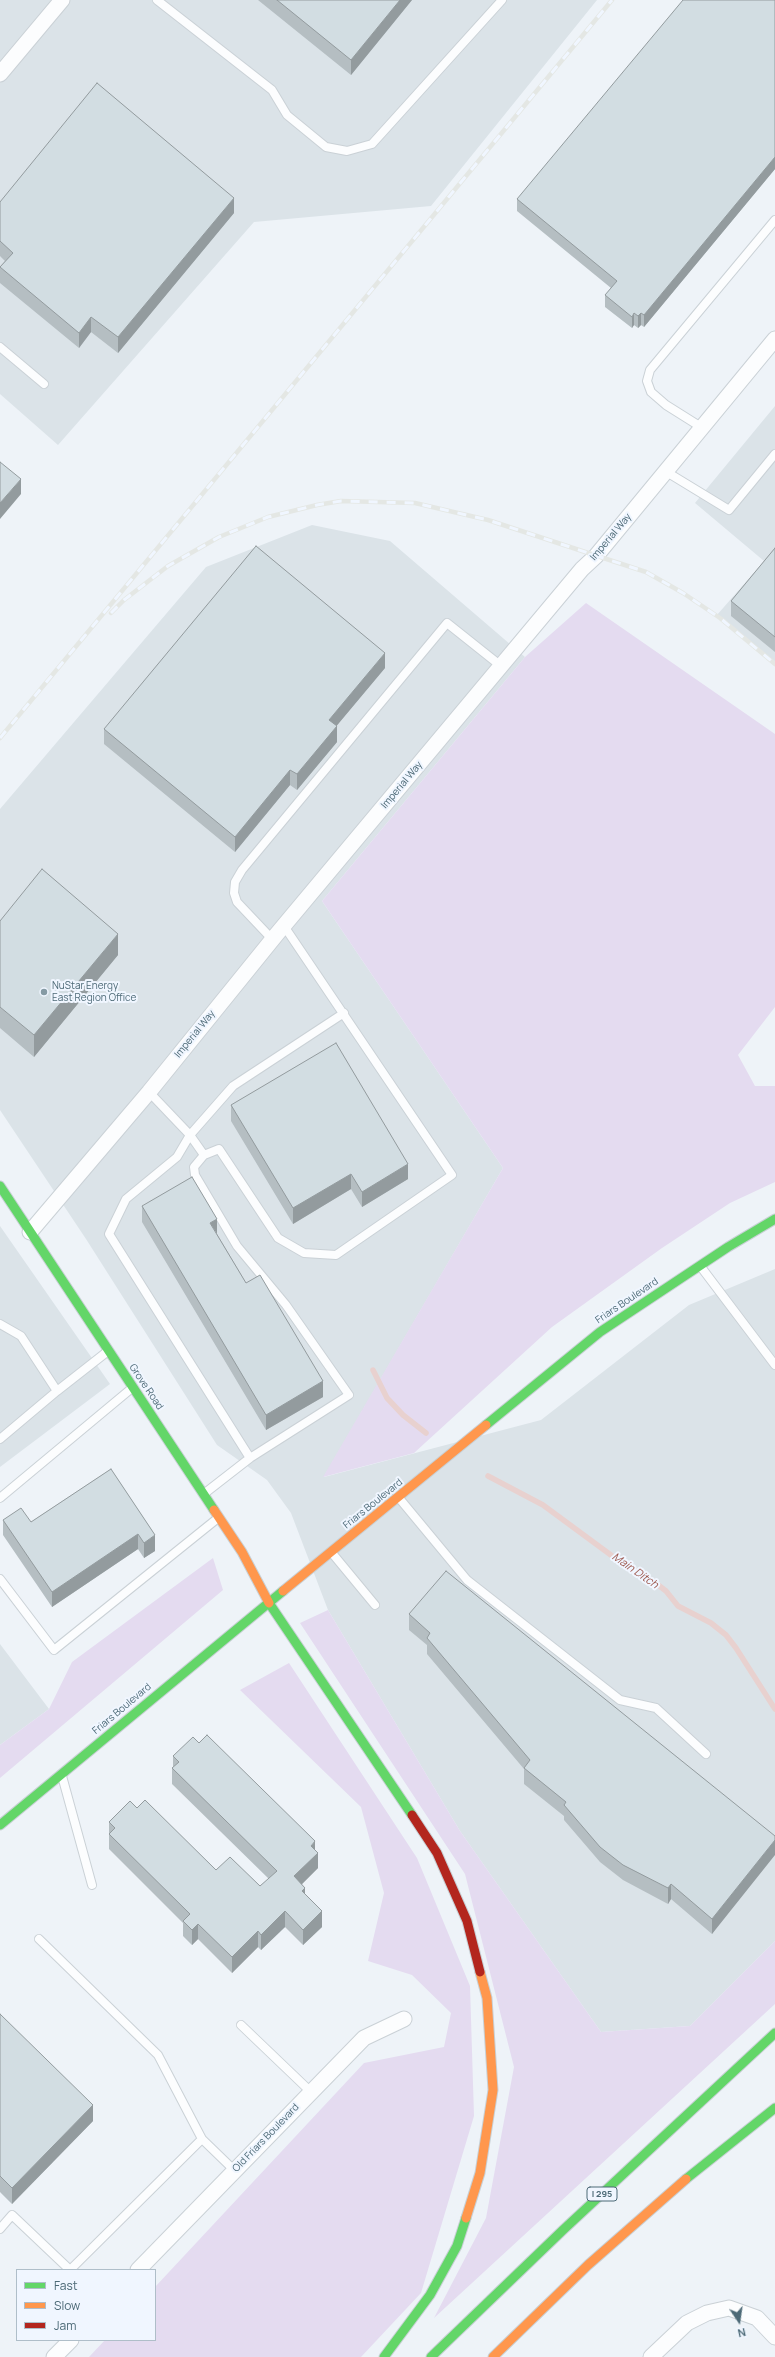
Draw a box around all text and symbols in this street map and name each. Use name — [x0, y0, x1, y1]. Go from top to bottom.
street label: Imperial Way — [588, 511, 634, 563]
street label: Imperial Way — [379, 759, 425, 811]
place label: NuStar Energy East Region Office — [52, 980, 136, 1004]
marker: NuStar Energy East Region Office — [39, 987, 49, 997]
street label: Imperial Way — [172, 1008, 218, 1060]
street label: Friars Boulevard — [593, 1276, 661, 1326]
street label: Grove Road — [126, 1362, 166, 1412]
street label: Friars Boulevard — [341, 1476, 405, 1532]
water label: Main Ditch — [609, 1550, 661, 1592]
street label: Friars Boulevard — [90, 1681, 154, 1737]
street label: Old Friars Boulevard — [230, 2101, 302, 2175]
road number: I 295 — [587, 2187, 617, 2201]
legend — [16, 2269, 156, 2341]
text: Fast — [54, 2277, 78, 2294]
text: Slow — [54, 2297, 80, 2314]
north arrow — [719, 2301, 759, 2341]
text: Jam — [54, 2317, 76, 2334]
text: N — [736, 2325, 747, 2341]

